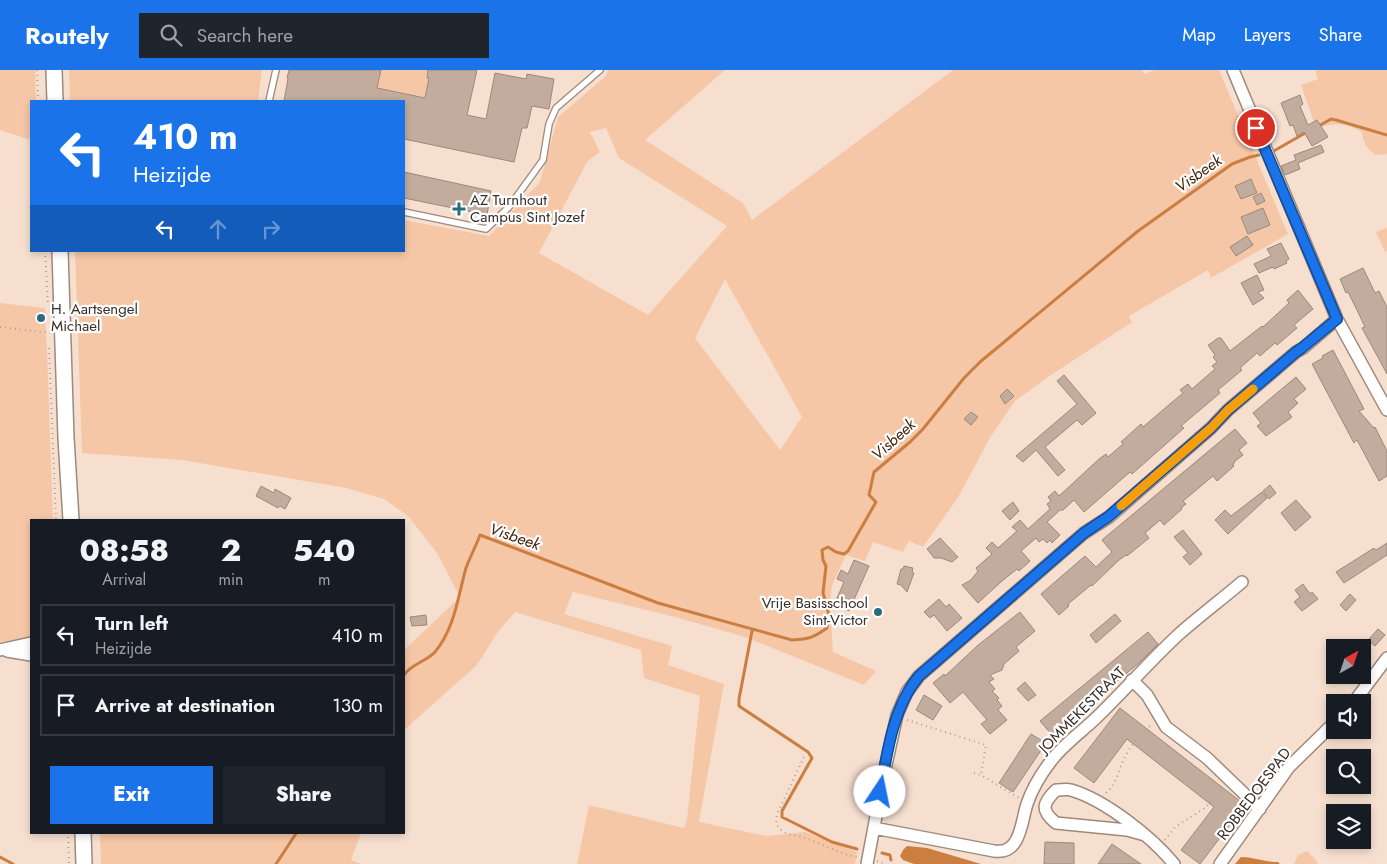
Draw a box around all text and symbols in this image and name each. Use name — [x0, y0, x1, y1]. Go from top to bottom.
search box — [139, 13, 489, 58]
text: Routely — [25, 18, 109, 53]
icon: search — [157, 21, 185, 49]
text: Search here — [197, 22, 293, 49]
text: Map — [1182, 22, 1216, 48]
text: Layers — [1244, 22, 1291, 48]
text: Share — [1319, 22, 1362, 48]
pin — [1235, 107, 1277, 149]
text: 410 m — [133, 112, 238, 162]
icon: arrive — [1242, 114, 1270, 142]
icon: left — [50, 120, 115, 185]
water label: Visbeek — [1170, 148, 1227, 198]
text: Heizijde — [133, 158, 211, 190]
place label: AZ Turnhout Campus Sint Jozef — [470, 189, 585, 228]
marker: AZ Turnhout Campus Sint Jozef — [452, 202, 466, 216]
icon: left — [151, 215, 179, 243]
icon: ahead — [204, 215, 232, 243]
icon: right — [257, 215, 285, 243]
place label: H. Aartsengel Michael — [51, 298, 138, 337]
marker: H. Aartsengel Michael — [35, 312, 47, 324]
water label: Visbeek — [866, 413, 921, 465]
water label: Visbeek — [486, 517, 544, 556]
text: 08:58 — [80, 529, 169, 572]
text: 2 — [221, 529, 241, 572]
text: 540 — [293, 529, 355, 572]
text: Arrival — [102, 568, 146, 591]
text: min — [218, 568, 243, 591]
text: m — [318, 568, 330, 591]
place label: Vrije Basisschool Sint-Victor — [762, 592, 869, 631]
marker: Vrije Basisschool Sint-Victor — [872, 606, 884, 618]
text: Turn left — [95, 610, 168, 637]
icon: left — [52, 621, 80, 649]
text: 410 m — [331, 622, 383, 649]
text: Heizijde — [95, 637, 152, 660]
north arrow — [1326, 639, 1371, 684]
map controls — [1326, 639, 1371, 849]
street label: JOMMEKESTRAAT — [1032, 662, 1130, 760]
icon: arrive — [52, 691, 80, 719]
text: Arrive at destination — [95, 692, 275, 719]
text: 130 m — [332, 692, 383, 719]
button: sound — [1326, 694, 1371, 739]
street label: ROBBEDOESPAD — [1212, 743, 1296, 845]
button: search — [1326, 749, 1371, 794]
position arrow — [853, 765, 905, 817]
button: Exit — [50, 766, 213, 824]
button: Share — [223, 766, 385, 824]
button: layers — [1326, 804, 1371, 849]

